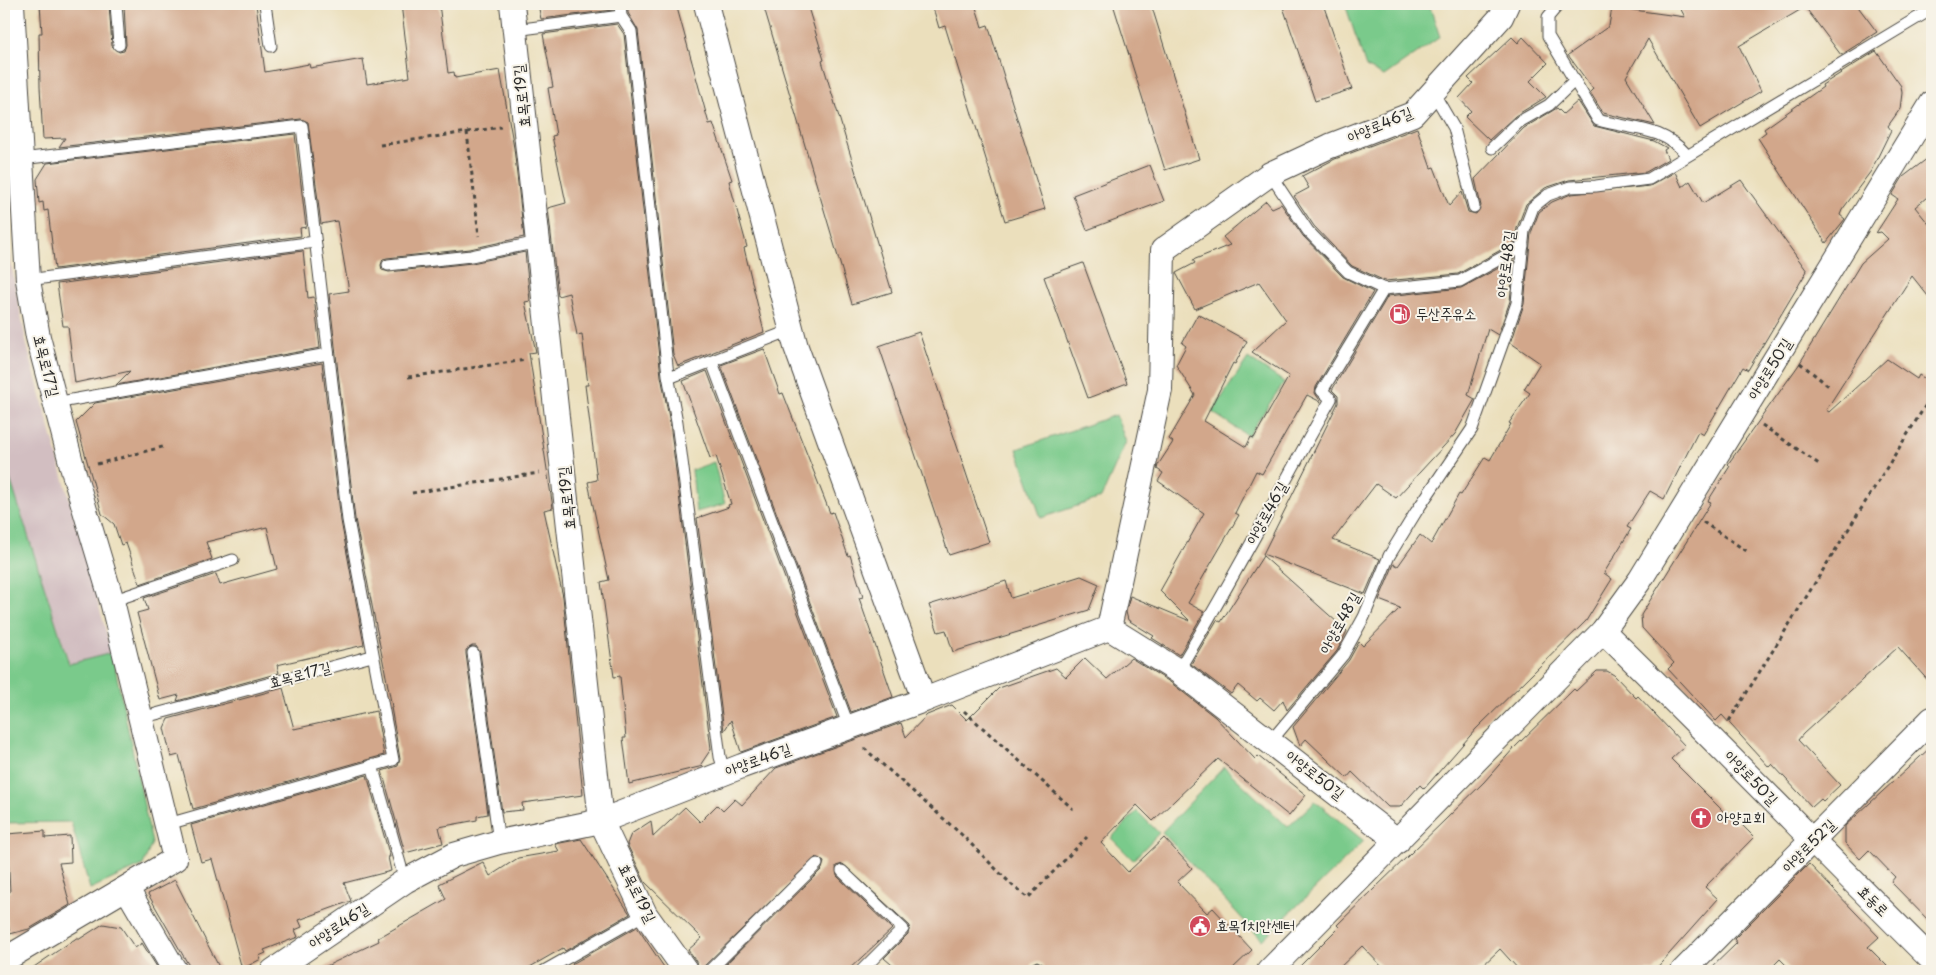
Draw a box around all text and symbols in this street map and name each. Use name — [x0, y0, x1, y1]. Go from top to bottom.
street label: 효목로19길 — [506, 63, 535, 129]
street label: 아양로46길 — [1343, 100, 1416, 148]
street label: 아양로48길 — [1489, 229, 1520, 299]
place label: 두산주유소 — [1416, 301, 1476, 324]
fuel station icon: 두산주유소 — [1388, 302, 1412, 326]
street label: 효목로17길 — [29, 332, 66, 399]
street label: 아양로50길 — [1741, 333, 1797, 403]
street label: 효목로19길 — [551, 465, 580, 531]
street label: 아양로46길 — [1239, 477, 1292, 548]
street label: 아양로48길 — [1312, 587, 1365, 657]
street label: 효목로17길 — [266, 654, 333, 693]
street label: 아양로46길 — [721, 736, 794, 781]
street label: 아양로50길 — [1282, 744, 1350, 804]
street label: 아양로50길 — [1720, 744, 1784, 810]
place label: 아양교회 — [1717, 805, 1765, 828]
church icon: 아양교회 — [1689, 806, 1713, 830]
street label: 아양로52길 — [1776, 813, 1840, 877]
street label: 효목로19길 — [614, 859, 663, 926]
street label: 효동로 — [1853, 879, 1895, 921]
street label: 아양로46길 — [303, 896, 373, 954]
place label: 효목1치안센터 — [1216, 913, 1295, 936]
public building icon: 효목1치안센터 — [1188, 914, 1212, 938]

